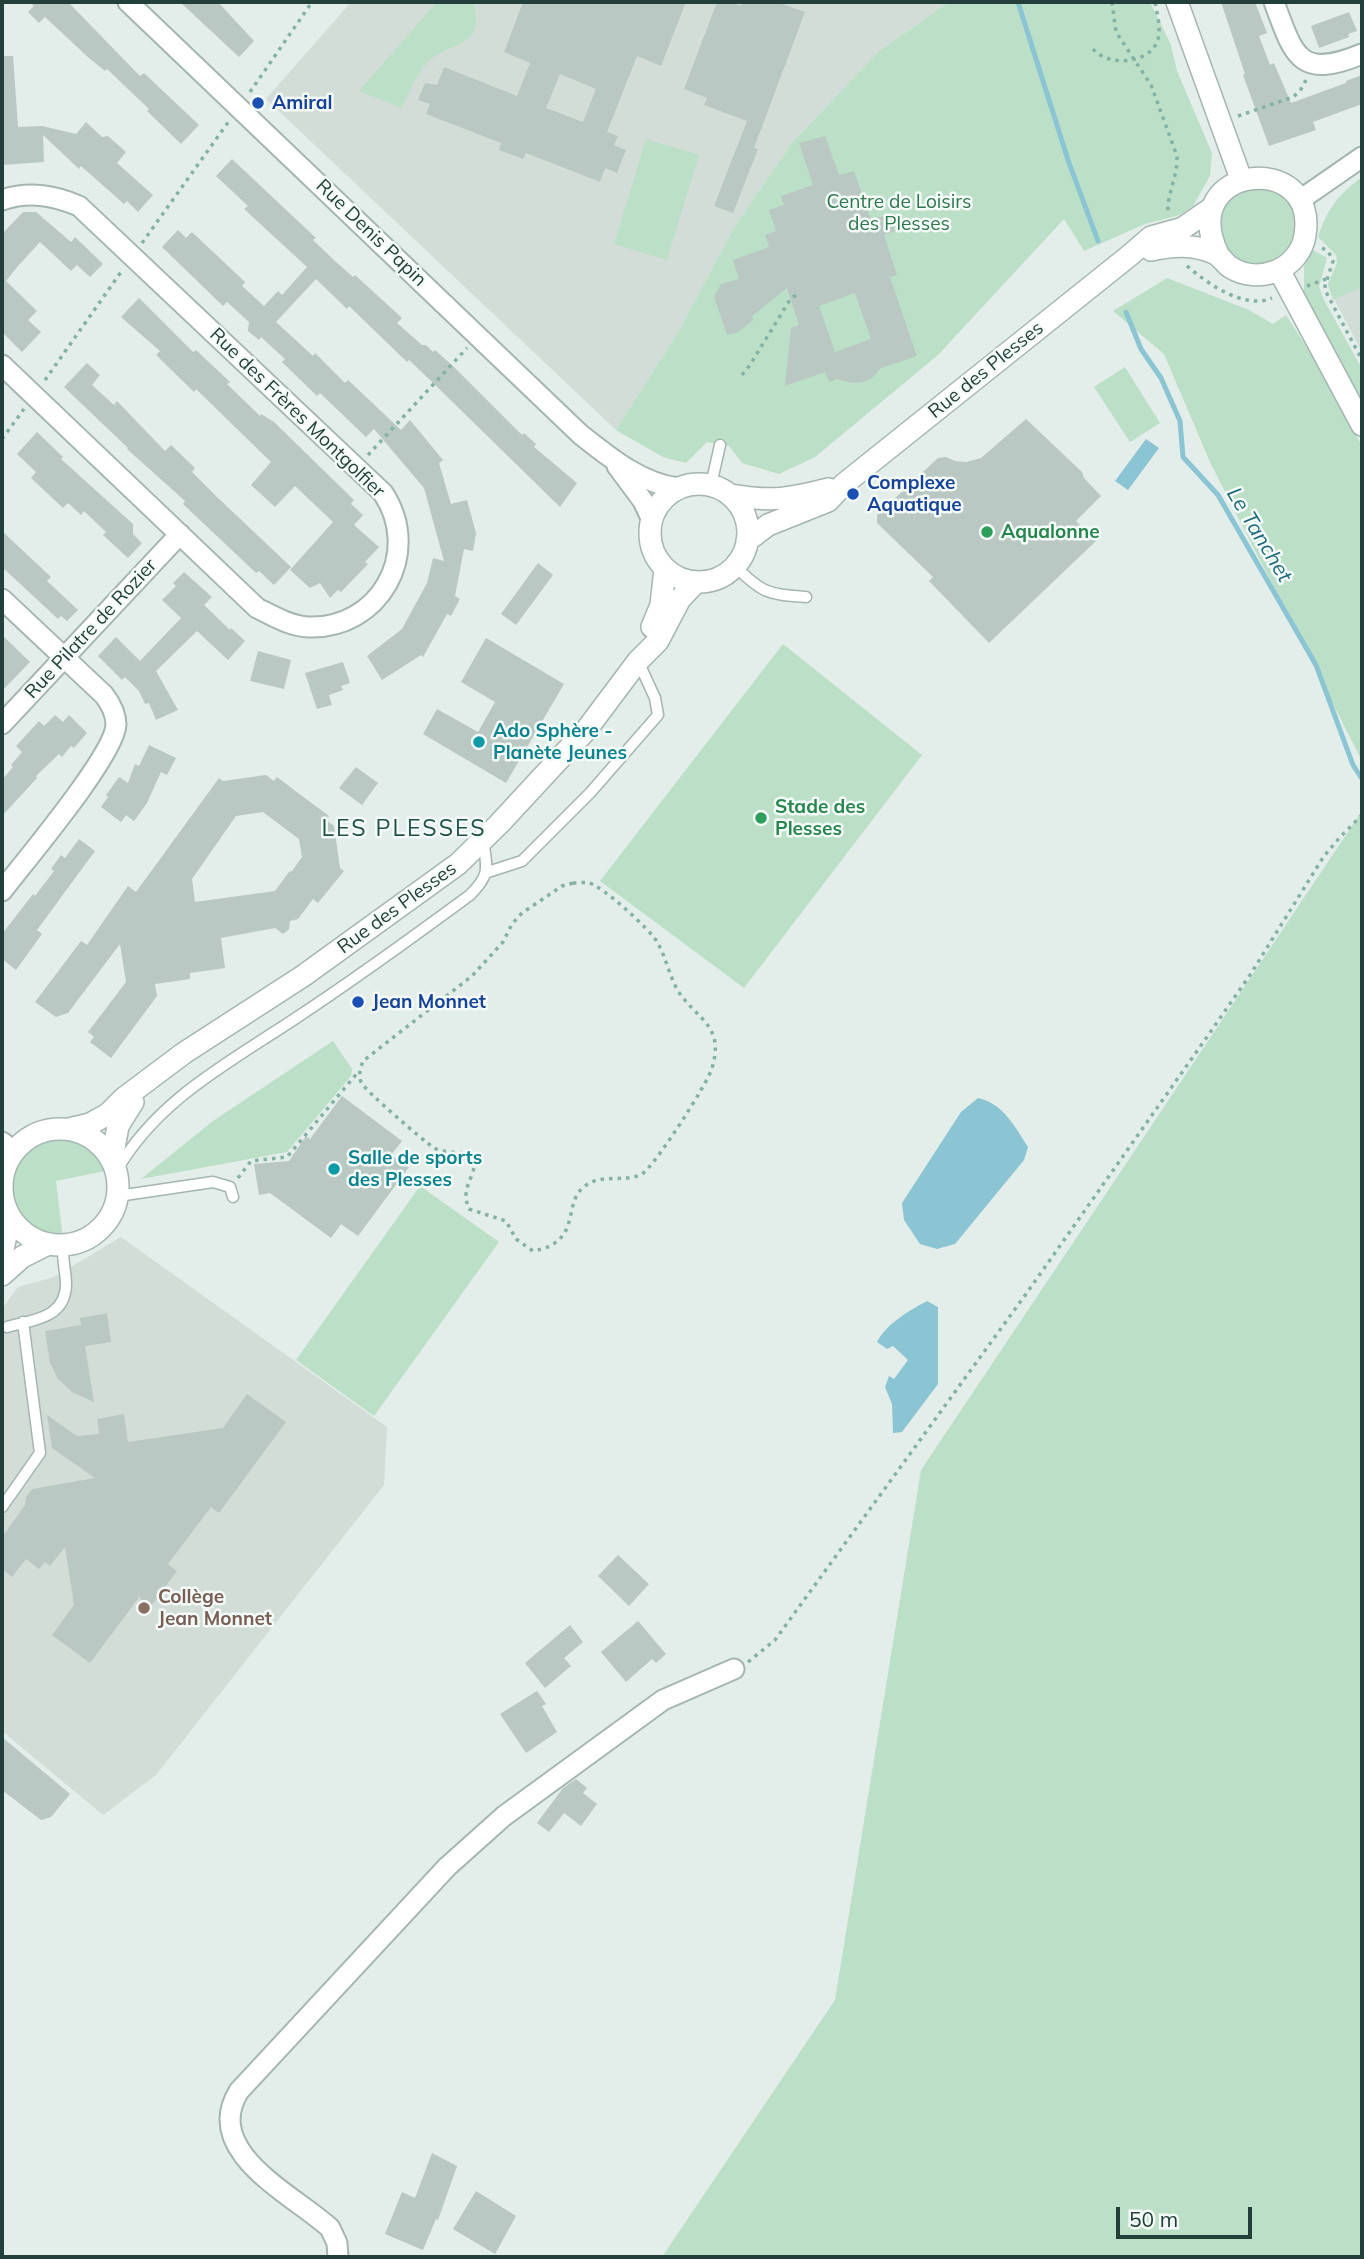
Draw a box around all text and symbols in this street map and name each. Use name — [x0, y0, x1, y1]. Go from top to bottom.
place label: Amiral — [272, 92, 332, 114]
marker: Amiral — [250, 95, 266, 111]
street label: Rue Denis Papin — [311, 175, 431, 291]
park label: Centre de Loisirs des Plesses — [826, 191, 972, 235]
street label: Rue des Plesses — [924, 317, 1048, 423]
street label: Rue des Frères Montgolfier — [205, 323, 389, 503]
place label: Complexe Aquatique — [867, 472, 962, 516]
water label: Le Tanchet — [1221, 483, 1297, 587]
marker: Complexe Aquatique — [845, 486, 861, 502]
place label: Aqualonne — [1001, 521, 1100, 543]
marker: Aqualonne — [979, 524, 995, 540]
street label: Rue Pilatre de Rozier — [20, 554, 162, 704]
place label: Ado Sphère - Planète Jeunes — [493, 720, 627, 764]
marker: Ado Sphère - Planète Jeunes — [471, 734, 487, 750]
place label: Stade des Plesses — [775, 796, 865, 840]
marker: Stade des Plesses — [753, 810, 769, 826]
district label: LES PLESSES — [323, 815, 485, 843]
street label: Rue des Plesses — [333, 857, 461, 959]
place label: Jean Monnet — [372, 991, 486, 1013]
marker: Jean Monnet — [350, 994, 366, 1010]
place label: Salle de sports des Plesses — [348, 1147, 482, 1191]
marker: Salle de sports des Plesses — [326, 1161, 342, 1177]
place label: Collège Jean Monnet — [158, 1586, 272, 1630]
marker: Collège Jean Monnet — [136, 1600, 152, 1616]
scale bar — [1119, 2192, 1256, 2236]
text: 50 m — [1129, 2206, 1178, 2232]

